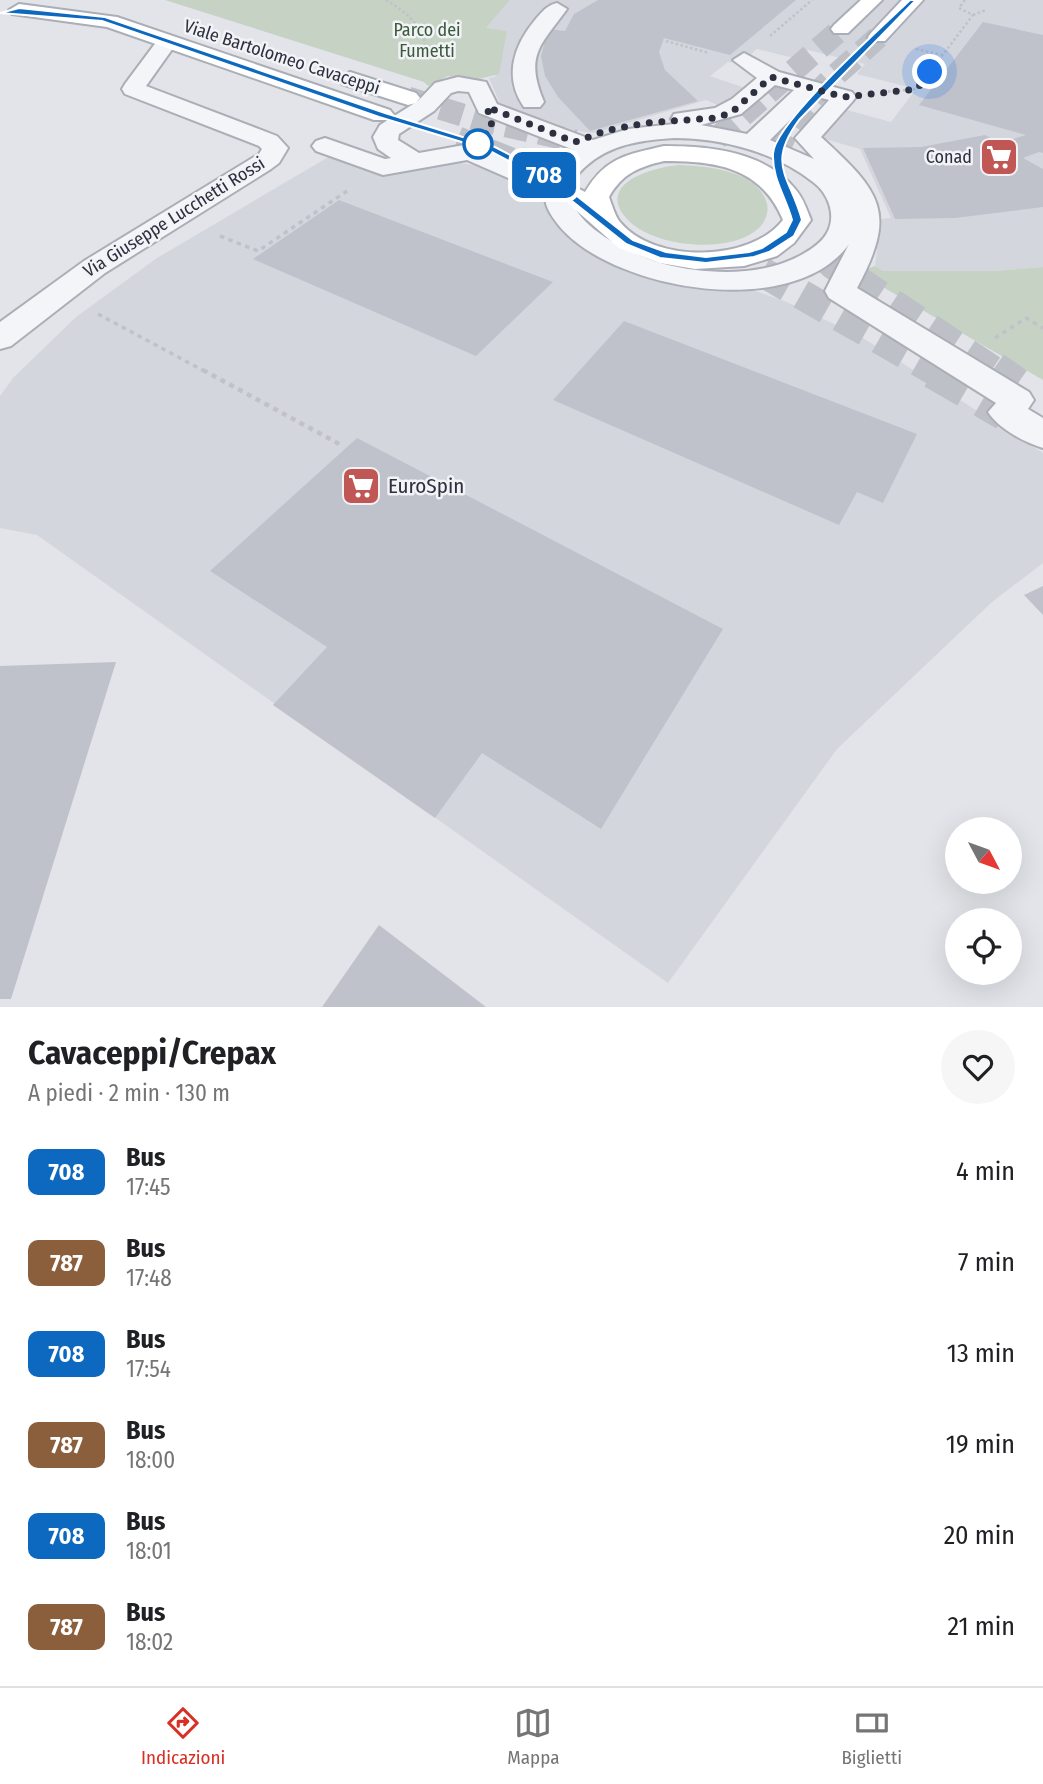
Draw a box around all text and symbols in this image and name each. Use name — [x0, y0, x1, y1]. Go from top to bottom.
street label: Viale Bartolomeo Cavaceppi — [181, 15, 383, 99]
park label: Parco dei Fumetti — [393, 19, 461, 62]
your location — [912, 54, 947, 89]
unlabelled marker — [463, 129, 493, 159]
supermarket icon: Conad — [978, 136, 1020, 178]
place label: Conad — [926, 146, 972, 168]
street label: Via Giuseppe Lucchetti Rossi — [79, 152, 269, 282]
line badge: 708 — [504, 152, 584, 198]
text: 708 — [526, 161, 562, 189]
supermarket icon: EuroSpin — [340, 465, 382, 507]
place label: EuroSpin — [388, 473, 464, 499]
north arrow — [945, 817, 1022, 894]
map controls — [945, 817, 1022, 985]
button: locate — [945, 908, 1022, 985]
button: heart — [941, 1030, 1015, 1104]
text: Cavaceppi/Crepax — [28, 1033, 276, 1073]
text: A piedi · 2 min · 130 m — [28, 1079, 230, 1107]
text: Bus — [126, 1142, 165, 1173]
text: 4 min — [956, 1156, 1015, 1187]
text: 708 — [49, 1158, 84, 1186]
text: 17:45 — [126, 1173, 171, 1201]
text: Bus — [126, 1233, 165, 1264]
text: 7 min — [958, 1247, 1015, 1278]
text: 787 — [50, 1249, 83, 1277]
text: 17:48 — [126, 1264, 172, 1292]
text: Bus — [126, 1324, 165, 1355]
text: 13 min — [947, 1338, 1015, 1369]
text: 708 — [49, 1340, 84, 1368]
text: 17:54 — [126, 1355, 171, 1383]
text: Bus — [126, 1415, 165, 1446]
text: 19 min — [946, 1429, 1015, 1460]
text: 787 — [50, 1431, 83, 1459]
text: 18:00 — [126, 1446, 175, 1474]
text: Bus — [126, 1506, 165, 1537]
text: 20 min — [944, 1520, 1015, 1551]
text: 708 — [49, 1522, 84, 1550]
text: 18:01 — [126, 1537, 172, 1565]
text: Bus — [126, 1597, 165, 1628]
text: 21 min — [948, 1611, 1015, 1642]
text: 787 — [50, 1613, 83, 1641]
text: 18:02 — [126, 1628, 173, 1656]
tab: Indicazioni — [141, 1704, 225, 1769]
tab: Mappa — [507, 1704, 559, 1769]
tab: Biglietti — [841, 1704, 902, 1769]

